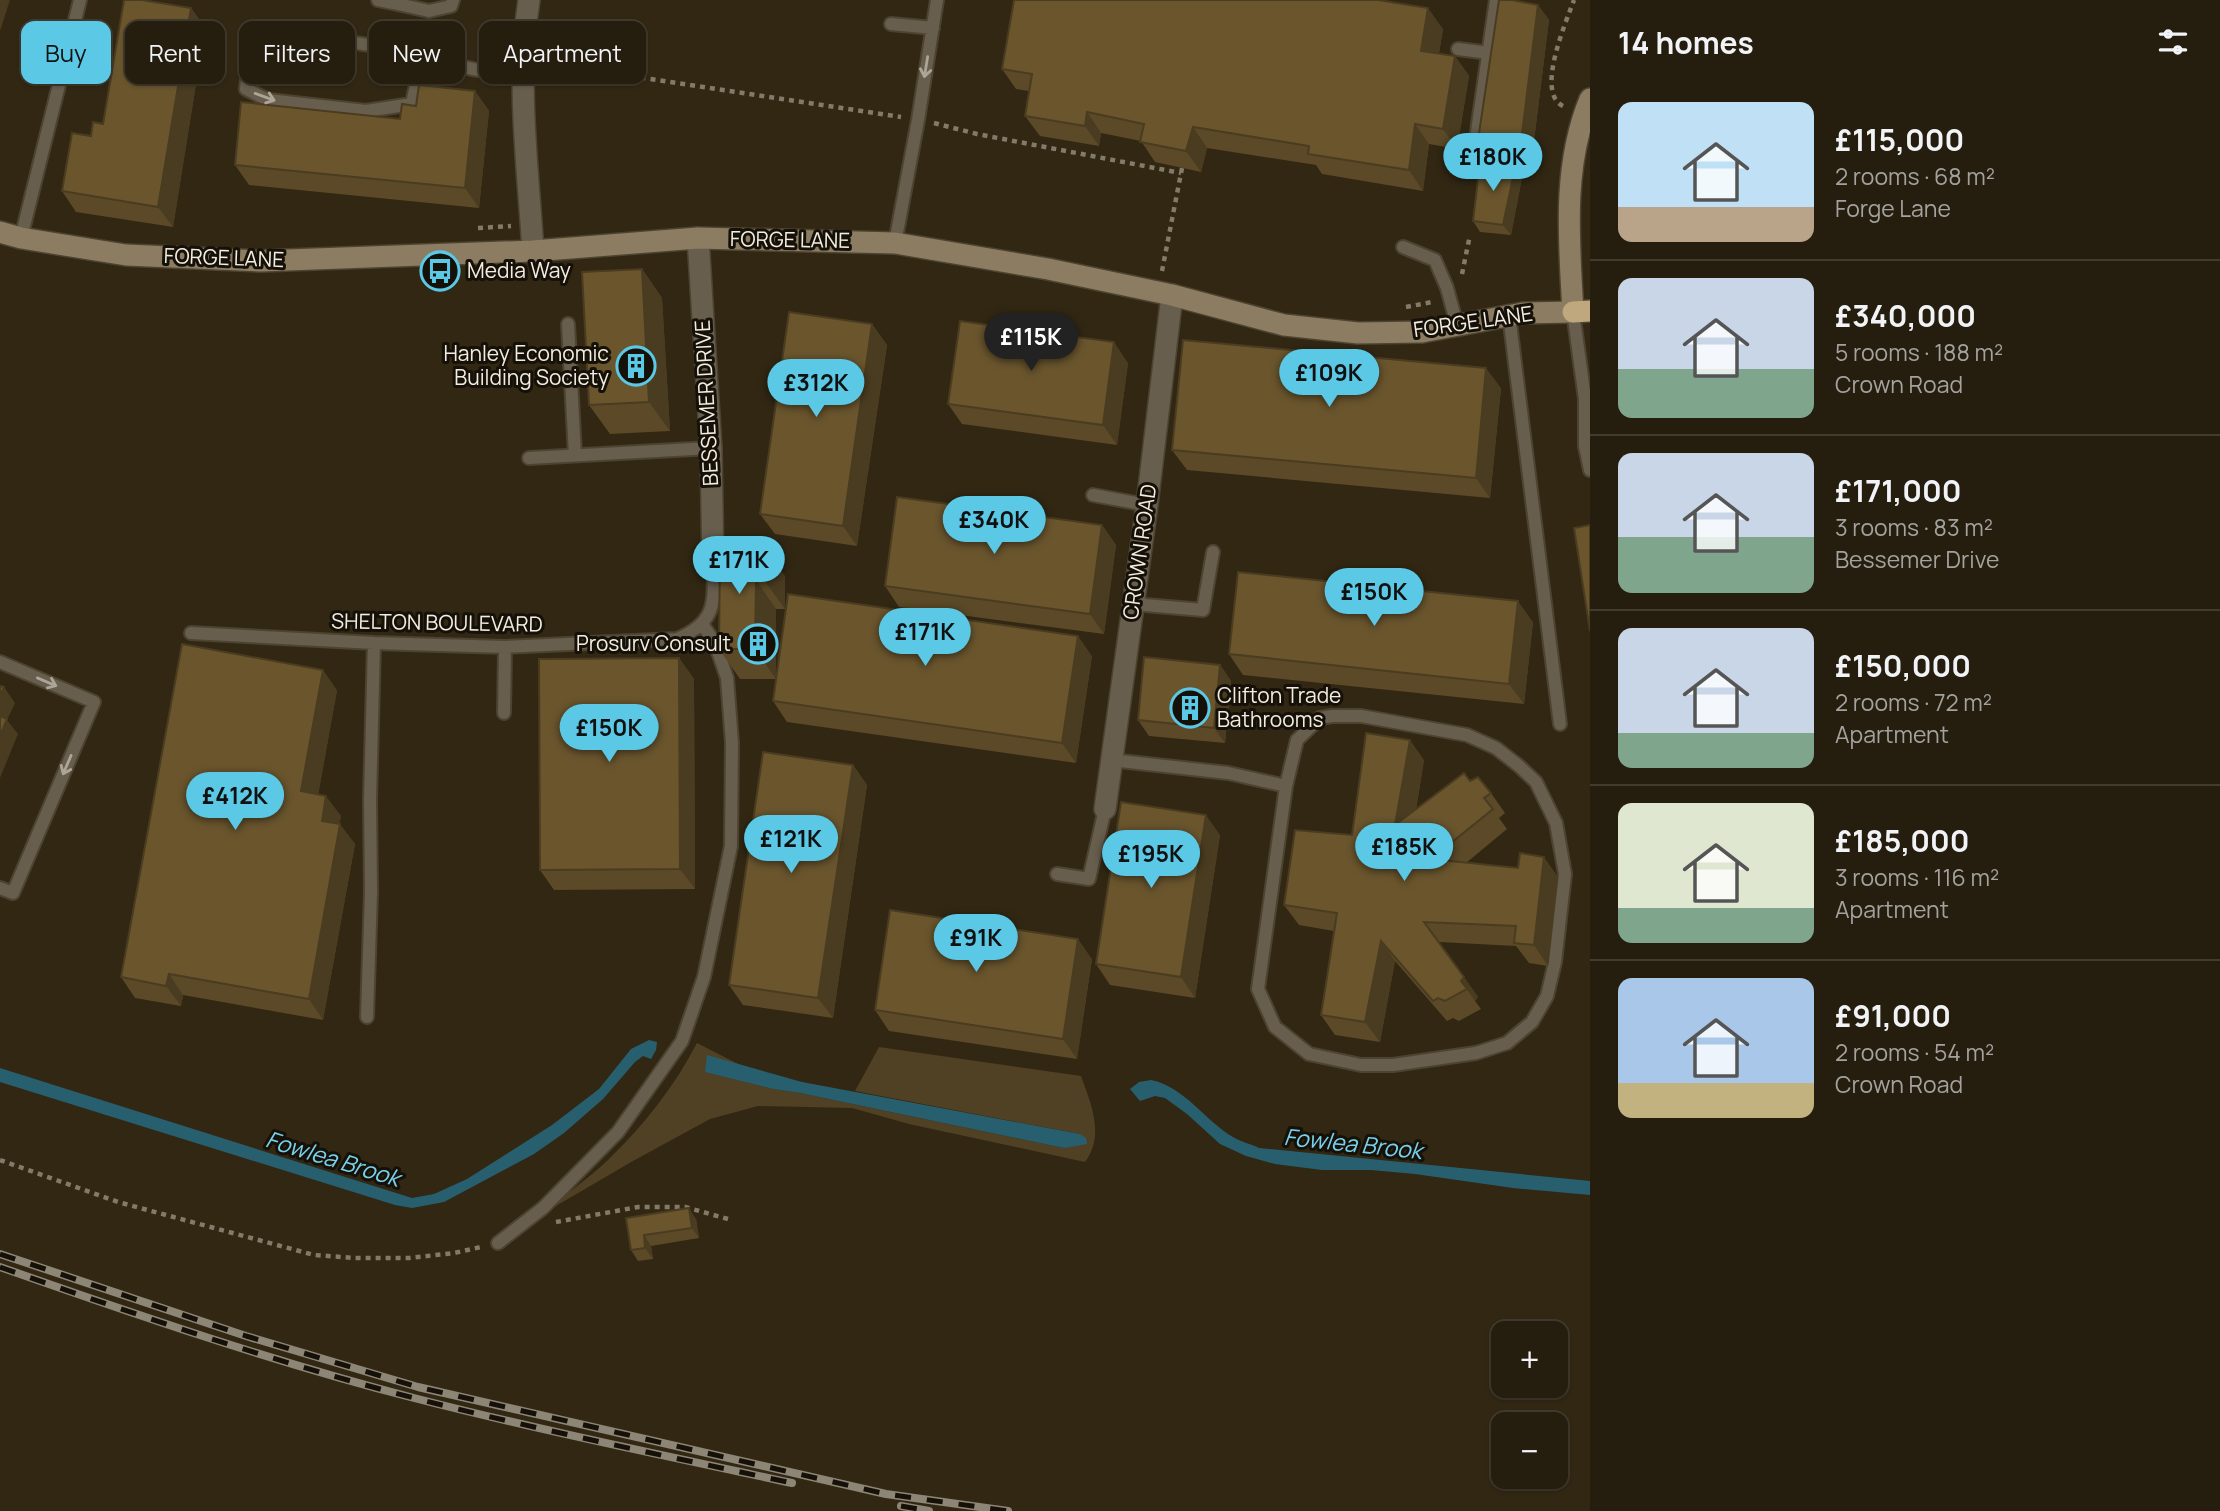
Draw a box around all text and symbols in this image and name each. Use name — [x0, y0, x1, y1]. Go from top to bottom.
chip: Buy — [21, 21, 111, 84]
chip: Rent — [125, 21, 225, 84]
chip: Filters — [239, 21, 355, 84]
chip: New — [369, 21, 465, 84]
chip: Apartment — [479, 21, 646, 84]
text: 14 homes — [1618, 22, 1754, 63]
icon: filters — [2154, 23, 2192, 61]
one-way arrow — [920, 56, 933, 78]
one-way arrow — [254, 92, 276, 104]
text: £115,000 — [1835, 119, 1964, 160]
icon: home — [1674, 130, 1758, 214]
pin: £180K — [1444, 134, 1542, 193]
text: £180K — [1459, 140, 1527, 172]
text: 2 rooms · 68 m² — [1835, 160, 1995, 192]
text: Forge Lane — [1835, 192, 1951, 224]
street label: FORGE LANE — [730, 224, 850, 254]
street label: FORGE LANE — [163, 241, 285, 273]
bus stop icon: Media Way — [419, 250, 461, 292]
place label: Media Way — [467, 256, 571, 284]
text: £340,000 — [1835, 295, 1976, 336]
street label: FORGE LANE — [1411, 299, 1534, 343]
icon: home — [1674, 306, 1758, 390]
pin: £115K — [982, 314, 1080, 373]
street label: BESSEMER DRIVE — [688, 319, 724, 487]
text: £115K — [1000, 320, 1062, 352]
text: 5 rooms · 188 m² — [1835, 336, 2003, 368]
place label: Hanley Economic Building Society — [443, 339, 609, 391]
building icon: Hanley Economic Building Society — [615, 345, 657, 387]
pin: £109K — [1280, 350, 1378, 409]
text: £109K — [1295, 356, 1363, 388]
pin: £312K — [767, 360, 865, 419]
text: £312K — [783, 366, 849, 398]
text: Crown Road — [1835, 368, 1963, 400]
text: £171,000 — [1835, 470, 1962, 511]
icon: home — [1674, 481, 1758, 565]
street label: CROWN ROAD — [1116, 482, 1162, 621]
pin: £340K — [945, 496, 1043, 556]
text: £340K — [959, 503, 1029, 535]
text: 3 rooms · 83 m² — [1835, 511, 1993, 543]
pin: £171K — [690, 536, 788, 596]
text: £171K — [709, 543, 769, 575]
text: Bessemer Drive — [1835, 543, 1999, 575]
pin: £150K — [1325, 568, 1423, 628]
text: £150K — [1341, 575, 1407, 607]
street label: SHELTON BOULEVARD — [331, 606, 543, 638]
pin: £171K — [876, 608, 974, 668]
text: £171K — [895, 615, 955, 647]
building icon: Prosurv Consult — [737, 623, 779, 665]
place label: Prosurv Consult — [576, 629, 731, 657]
text: £150,000 — [1835, 645, 1971, 686]
icon: home — [1674, 656, 1758, 740]
one-way arrow — [36, 676, 57, 689]
place label: Clifton Trade Bathrooms — [1217, 681, 1341, 733]
text: 2 rooms · 72 m² — [1835, 686, 1992, 718]
building icon: Clifton Trade Bathrooms — [1169, 687, 1211, 729]
pin: £150K — [560, 704, 658, 764]
text: £150K — [576, 711, 642, 743]
text: Apartment — [1835, 718, 1949, 750]
one-way arrow — [60, 753, 73, 775]
pin: £412K — [186, 772, 284, 832]
text: £412K — [202, 779, 268, 811]
pin: £121K — [742, 816, 840, 875]
text: £185,000 — [1835, 820, 1970, 861]
text: £121K — [760, 822, 822, 854]
pin: £185K — [1355, 824, 1453, 883]
pin: £195K — [1102, 830, 1200, 890]
text: £185K — [1371, 830, 1437, 862]
icon: home — [1674, 831, 1758, 915]
text: £195K — [1118, 837, 1184, 869]
text: 3 rooms · 116 m² — [1835, 861, 1999, 893]
text: Apartment — [1835, 893, 1949, 925]
pin: £91K — [935, 914, 1017, 974]
text: £91K — [950, 921, 1002, 953]
text: £91,000 — [1835, 995, 1951, 1036]
icon: home — [1674, 1006, 1758, 1090]
text: 2 rooms · 54 m² — [1835, 1036, 1994, 1068]
text: Crown Road — [1835, 1068, 1963, 1100]
water label: Fowlea Brook — [1282, 1120, 1427, 1167]
water label: Fowlea Brook — [262, 1122, 408, 1195]
map controls — [1491, 1321, 1568, 1489]
button: + — [1491, 1321, 1568, 1398]
button: − — [1491, 1412, 1568, 1489]

